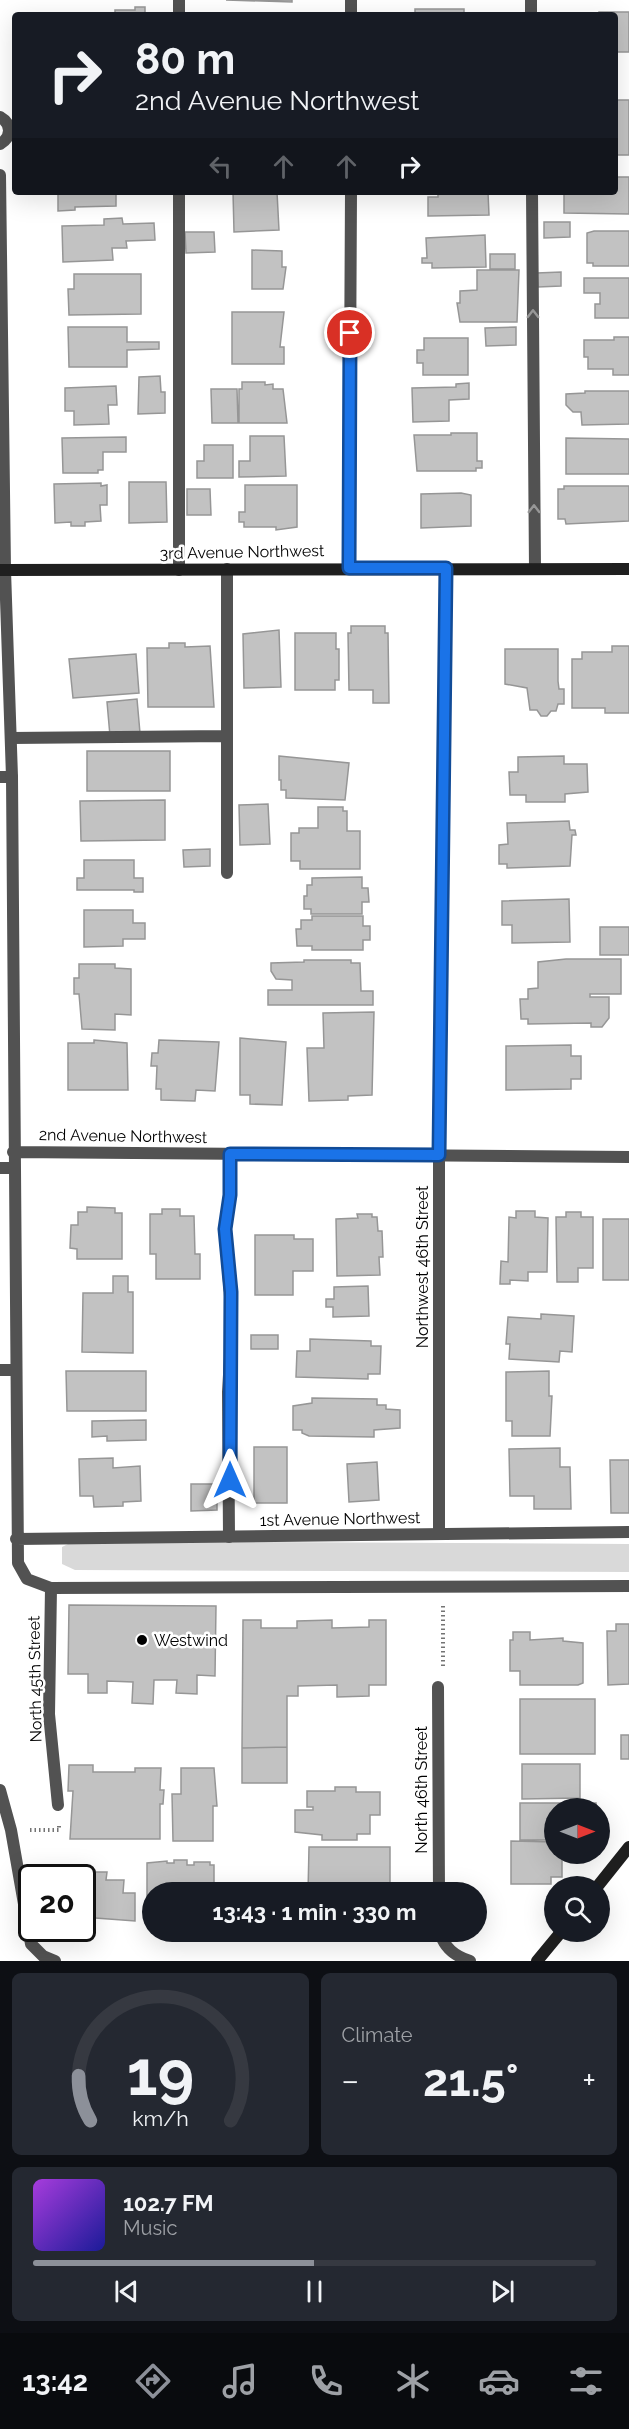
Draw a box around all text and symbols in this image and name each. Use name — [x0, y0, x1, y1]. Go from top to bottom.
text: 80 m — [135, 35, 235, 84]
icon: right — [36, 36, 114, 114]
text: 2nd Avenue Northwest — [135, 85, 419, 116]
icon: left — [204, 150, 237, 183]
icon: ahead — [267, 150, 300, 183]
icon: ahead — [330, 150, 363, 183]
icon: right — [393, 150, 426, 183]
pin — [324, 307, 375, 358]
one-way arrow — [527, 310, 539, 319]
icon: arrive — [333, 316, 366, 349]
one-way arrow — [528, 505, 540, 514]
street label: 3rd Avenue Northwest — [159, 541, 325, 563]
street label: 2nd Avenue Northwest — [39, 1125, 208, 1147]
street label: Northwest 46th Street — [413, 1185, 432, 1348]
position arrow — [198, 1448, 262, 1512]
street label: 1st Avenue Northwest — [259, 1508, 421, 1530]
street label: North 45th Street — [24, 1615, 46, 1743]
place label: Westwind — [154, 1631, 228, 1650]
marker: Westwind — [135, 1633, 149, 1647]
street label: North 46th Street — [412, 1726, 431, 1854]
north arrow — [544, 1798, 610, 1864]
map controls — [544, 1798, 610, 1942]
speed limit sign: 20 — [18, 1864, 96, 1942]
button: search — [544, 1876, 610, 1942]
text: 13:43 · 1 min · 330 m — [213, 1899, 416, 1925]
text: Climate — [342, 2023, 413, 2047]
text: 19 — [126, 2036, 194, 2110]
text: 21.5° — [423, 2054, 519, 2107]
text: − — [342, 2061, 359, 2100]
text: + — [582, 2061, 596, 2100]
text: km/h — [132, 2106, 189, 2131]
text: 102.7 FM — [123, 2190, 214, 2216]
text: Music — [123, 2216, 177, 2240]
icon: previous — [110, 2275, 143, 2308]
icon: pause — [298, 2275, 331, 2308]
icon: next — [486, 2275, 519, 2308]
icon: directions — [132, 2360, 174, 2402]
icon: music — [219, 2360, 261, 2402]
icon: phone — [305, 2360, 347, 2402]
icon: climate — [392, 2360, 434, 2402]
icon: car — [478, 2360, 520, 2402]
icon: filters — [565, 2360, 607, 2402]
text: 13:42 — [22, 2366, 88, 2397]

